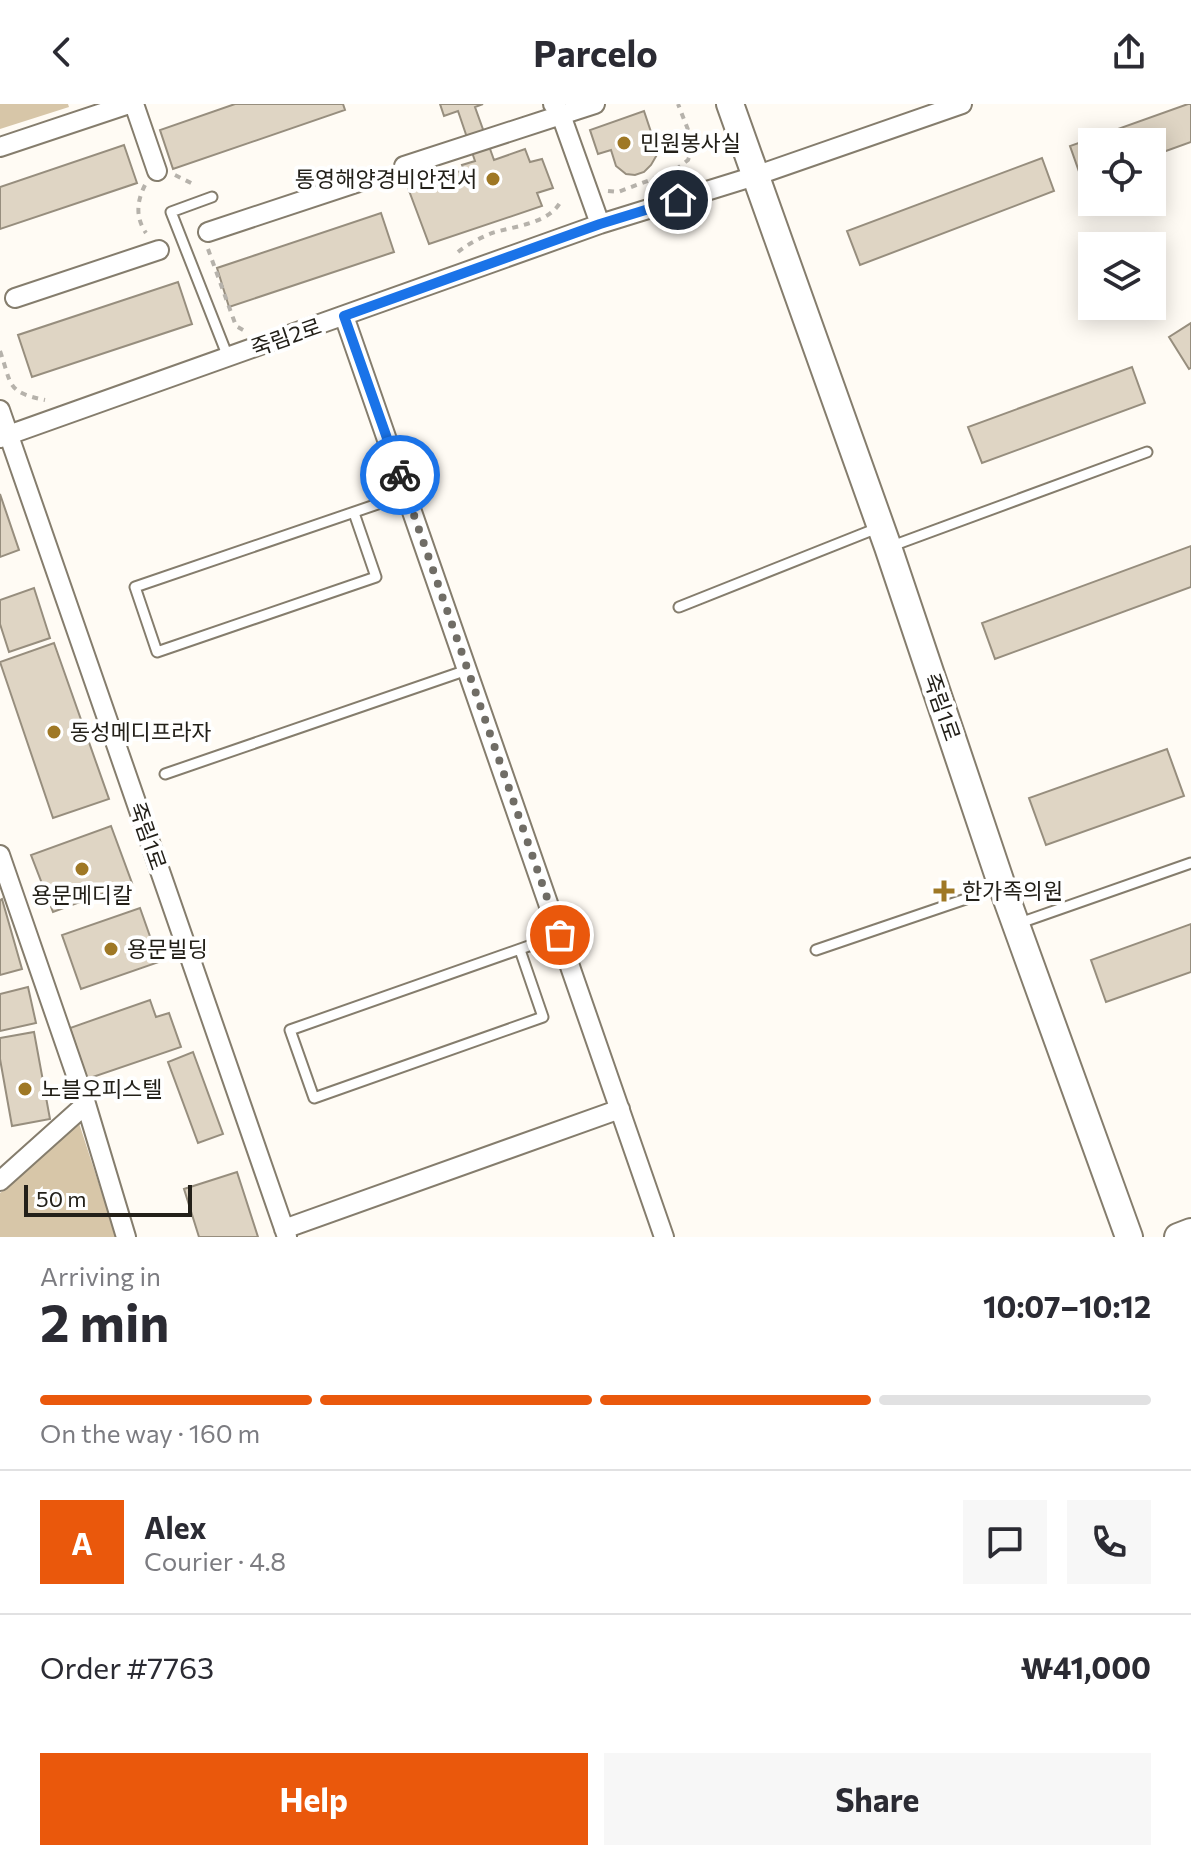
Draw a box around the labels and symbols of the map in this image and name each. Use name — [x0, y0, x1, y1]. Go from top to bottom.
place label: 민원봉사실 — [640, 129, 741, 156]
marker: 민원봉사실 — [615, 134, 633, 152]
place label: 통영해양경비안전서 — [295, 165, 477, 192]
pin — [644, 166, 712, 234]
marker: 통영해양경비안전서 — [484, 170, 502, 188]
street label: 죽림2로 — [247, 312, 325, 361]
courier — [360, 435, 440, 515]
street label: 죽림1로 — [918, 669, 967, 744]
place label: 동성메디프라자 — [70, 718, 212, 745]
marker: 동성메디프라자 — [45, 723, 63, 741]
street label: 죽림1로 — [124, 798, 173, 873]
marker: 용문메디칼 — [73, 860, 91, 878]
place label: 한가족의원 — [962, 877, 1063, 904]
marker: 한가족의원 — [933, 880, 955, 902]
place label: 용문메디칼 — [31, 881, 133, 908]
pin — [526, 901, 594, 969]
place label: 용문빌딩 — [127, 935, 208, 962]
marker: 용문빌딩 — [102, 940, 120, 958]
place label: 노블오피스텔 — [41, 1075, 162, 1102]
marker: 노블오피스텔 — [16, 1080, 34, 1098]
scale bar — [24, 1181, 192, 1217]

